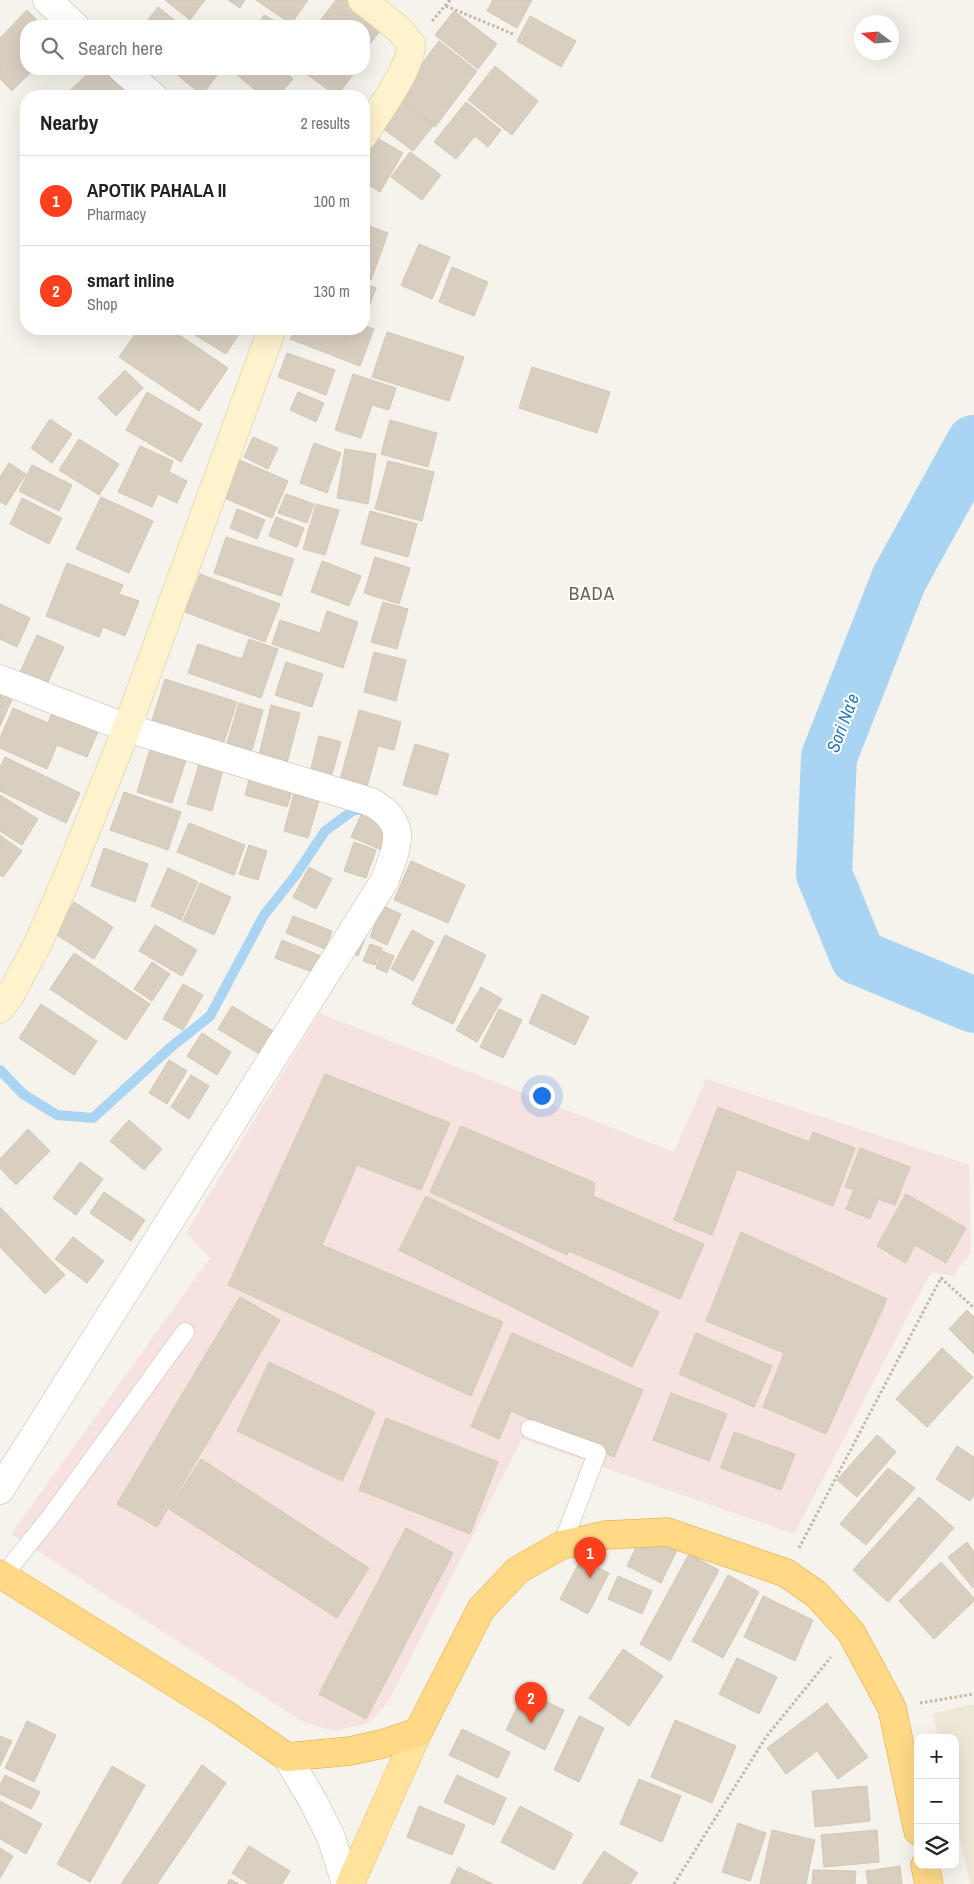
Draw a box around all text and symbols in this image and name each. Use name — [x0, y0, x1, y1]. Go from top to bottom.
north arrow — [854, 15, 899, 60]
search box — [20, 20, 370, 75]
icon: search — [38, 34, 66, 62]
text: Search here — [78, 35, 163, 61]
text: Nearby — [40, 108, 98, 137]
text: 2 results — [300, 112, 350, 134]
text: APOTIK PAHALA II — [87, 177, 226, 203]
text: 1 — [52, 190, 60, 212]
text: 100 m — [314, 190, 350, 212]
text: Pharmacy — [87, 203, 146, 225]
text: smart inline — [87, 267, 174, 293]
text: 2 — [52, 280, 60, 302]
text: 130 m — [314, 280, 350, 302]
text: Shop — [87, 293, 118, 315]
district label: BADA — [569, 580, 615, 606]
water label: Sori Na'e — [820, 690, 865, 756]
your location — [529, 1083, 555, 1109]
pin: 1 — [574, 1537, 606, 1578]
pin: 2 — [515, 1682, 547, 1723]
map controls — [914, 1734, 959, 1869]
button: + — [914, 1734, 959, 1779]
button: − — [914, 1779, 959, 1824]
button: layers — [914, 1824, 959, 1869]

